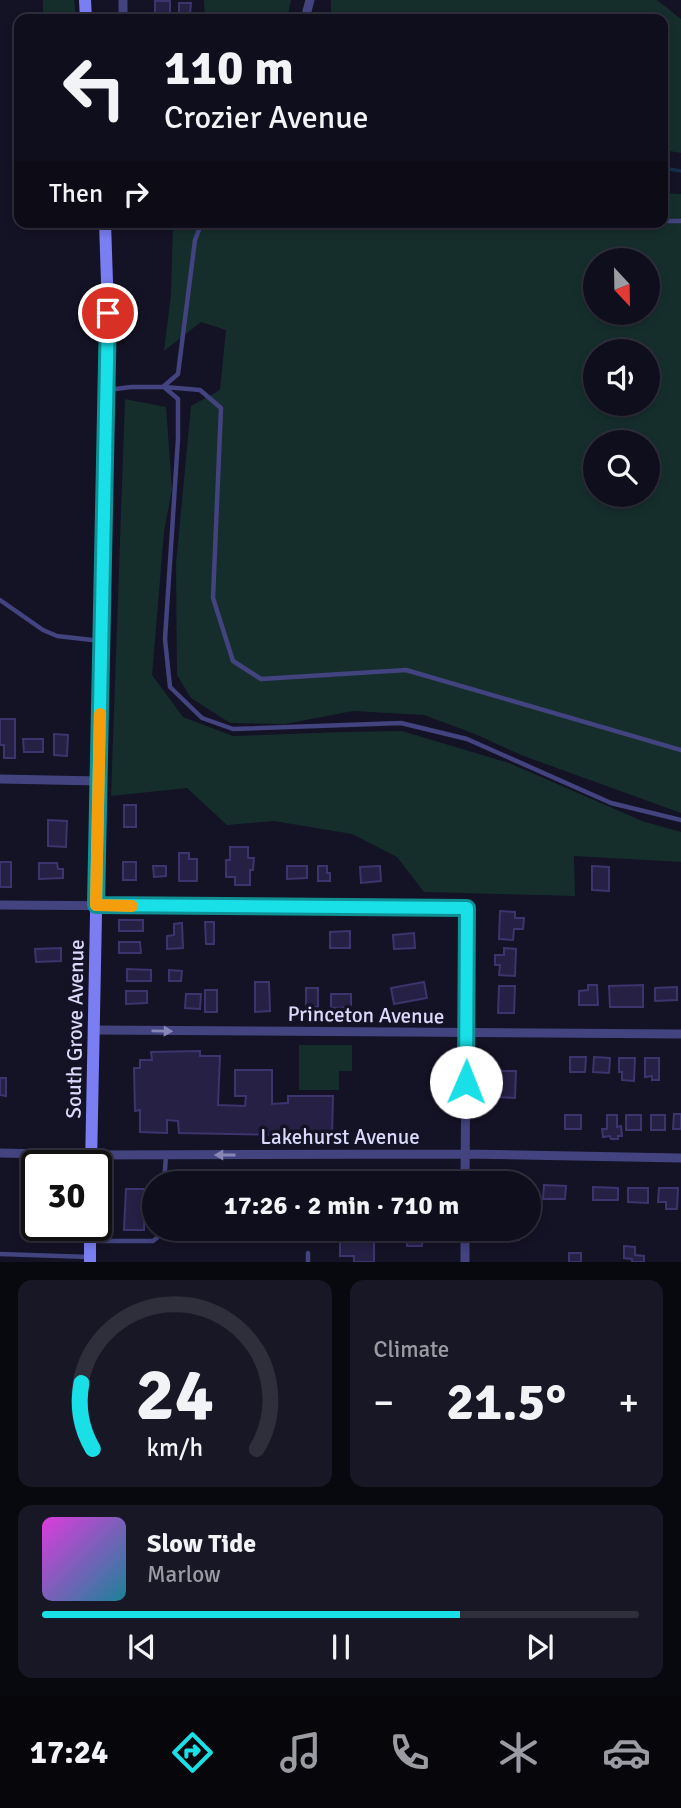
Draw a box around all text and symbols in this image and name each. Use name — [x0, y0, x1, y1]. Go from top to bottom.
text: 110 m — [164, 38, 294, 98]
icon: left — [49, 42, 140, 133]
text: Crozier Avenue — [164, 98, 369, 137]
icon: right — [117, 175, 155, 213]
text: Then — [49, 178, 103, 210]
north arrow — [583, 248, 660, 326]
map controls — [583, 248, 660, 507]
pin — [78, 283, 138, 343]
icon: arrive — [89, 294, 127, 332]
button: sound — [583, 339, 660, 416]
button: search — [583, 430, 660, 507]
street label: South Grove Avenue — [60, 939, 90, 1119]
street label: Princeton Avenue — [287, 1001, 445, 1029]
one-way arrow — [151, 1025, 173, 1037]
position arrow — [429, 1045, 503, 1119]
street label: Lakehurst Avenue — [260, 1124, 420, 1150]
one-way arrow — [214, 1149, 236, 1161]
speed limit sign: 30 — [21, 1150, 112, 1241]
text: 17:26 · 2 min · 710 m — [224, 1190, 459, 1222]
text: Climate — [374, 1335, 449, 1364]
text: 24 — [135, 1352, 214, 1441]
text: 21.5° — [446, 1370, 566, 1434]
text: − — [374, 1379, 394, 1426]
text: + — [618, 1379, 639, 1426]
text: km/h — [146, 1432, 203, 1463]
text: Slow Tide — [147, 1528, 256, 1560]
text: Marlow — [147, 1560, 221, 1589]
icon: previous — [123, 1628, 161, 1666]
icon: pause — [322, 1628, 360, 1666]
icon: next — [521, 1628, 559, 1666]
icon: directions — [168, 1728, 217, 1777]
icon: music — [276, 1728, 325, 1777]
icon: phone — [385, 1728, 434, 1777]
icon: climate — [494, 1728, 543, 1777]
icon: car — [602, 1728, 651, 1777]
text: 17:24 — [30, 1733, 108, 1772]

